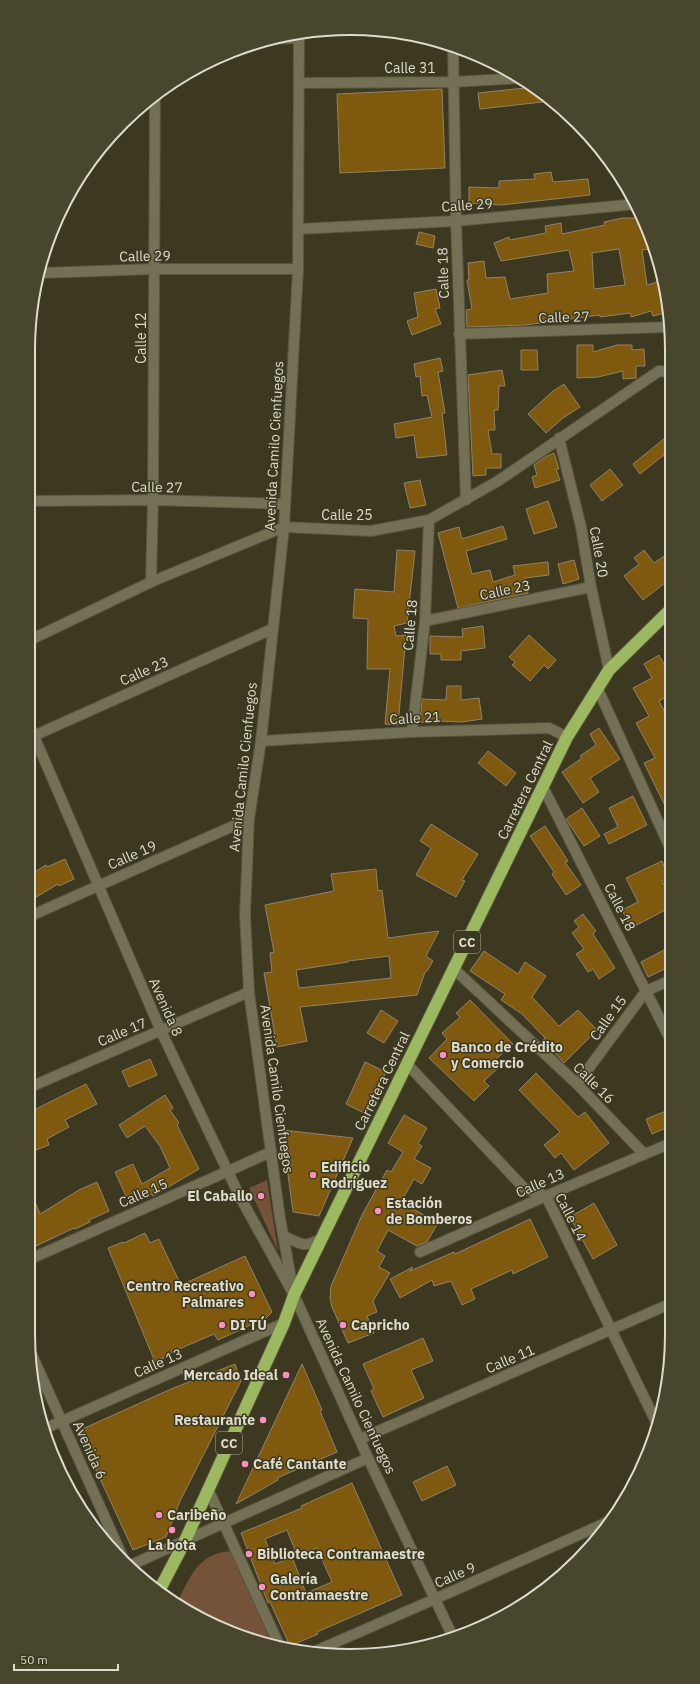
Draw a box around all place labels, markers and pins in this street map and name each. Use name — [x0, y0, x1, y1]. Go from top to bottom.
place label: Banco de Crédito y Comercio — [451, 1038, 563, 1072]
marker: Banco de Crédito y Comercio — [438, 1050, 448, 1060]
place label: Edificio Rodríguez — [321, 1158, 387, 1192]
marker: Edificio Rodríguez — [308, 1170, 318, 1180]
place label: El Caballo — [187, 1187, 253, 1205]
marker: El Caballo — [256, 1191, 266, 1201]
place label: Estación de Bomberos — [386, 1194, 472, 1228]
marker: Estación de Bomberos — [373, 1206, 383, 1216]
place label: Centro Recreativo Palmares — [126, 1277, 244, 1311]
marker: Centro Recreativo Palmares — [247, 1289, 257, 1299]
place label: DI TÚ — [230, 1315, 267, 1334]
place label: Capricho — [351, 1316, 410, 1334]
marker: DI TÚ — [217, 1320, 227, 1330]
marker: Capricho — [338, 1320, 348, 1330]
place label: Mercado Ideal — [184, 1366, 278, 1384]
marker: Mercado Ideal — [281, 1370, 291, 1380]
place label: Restaurante — [174, 1411, 255, 1429]
marker: Restaurante — [258, 1415, 268, 1425]
place label: Café Cantante — [253, 1455, 347, 1473]
marker: Café Cantante — [240, 1459, 250, 1469]
place label: Caribeño — [167, 1506, 226, 1524]
marker: Caribeño — [154, 1510, 164, 1520]
marker: La bota — [167, 1525, 177, 1535]
place label: La bota — [148, 1536, 196, 1554]
place label: Biblioteca Contramaestre — [257, 1545, 425, 1563]
marker: Biblioteca Contramaestre — [244, 1549, 254, 1559]
place label: Galería Contramaestre — [270, 1570, 368, 1604]
marker: Galería Contramaestre — [257, 1582, 267, 1592]

